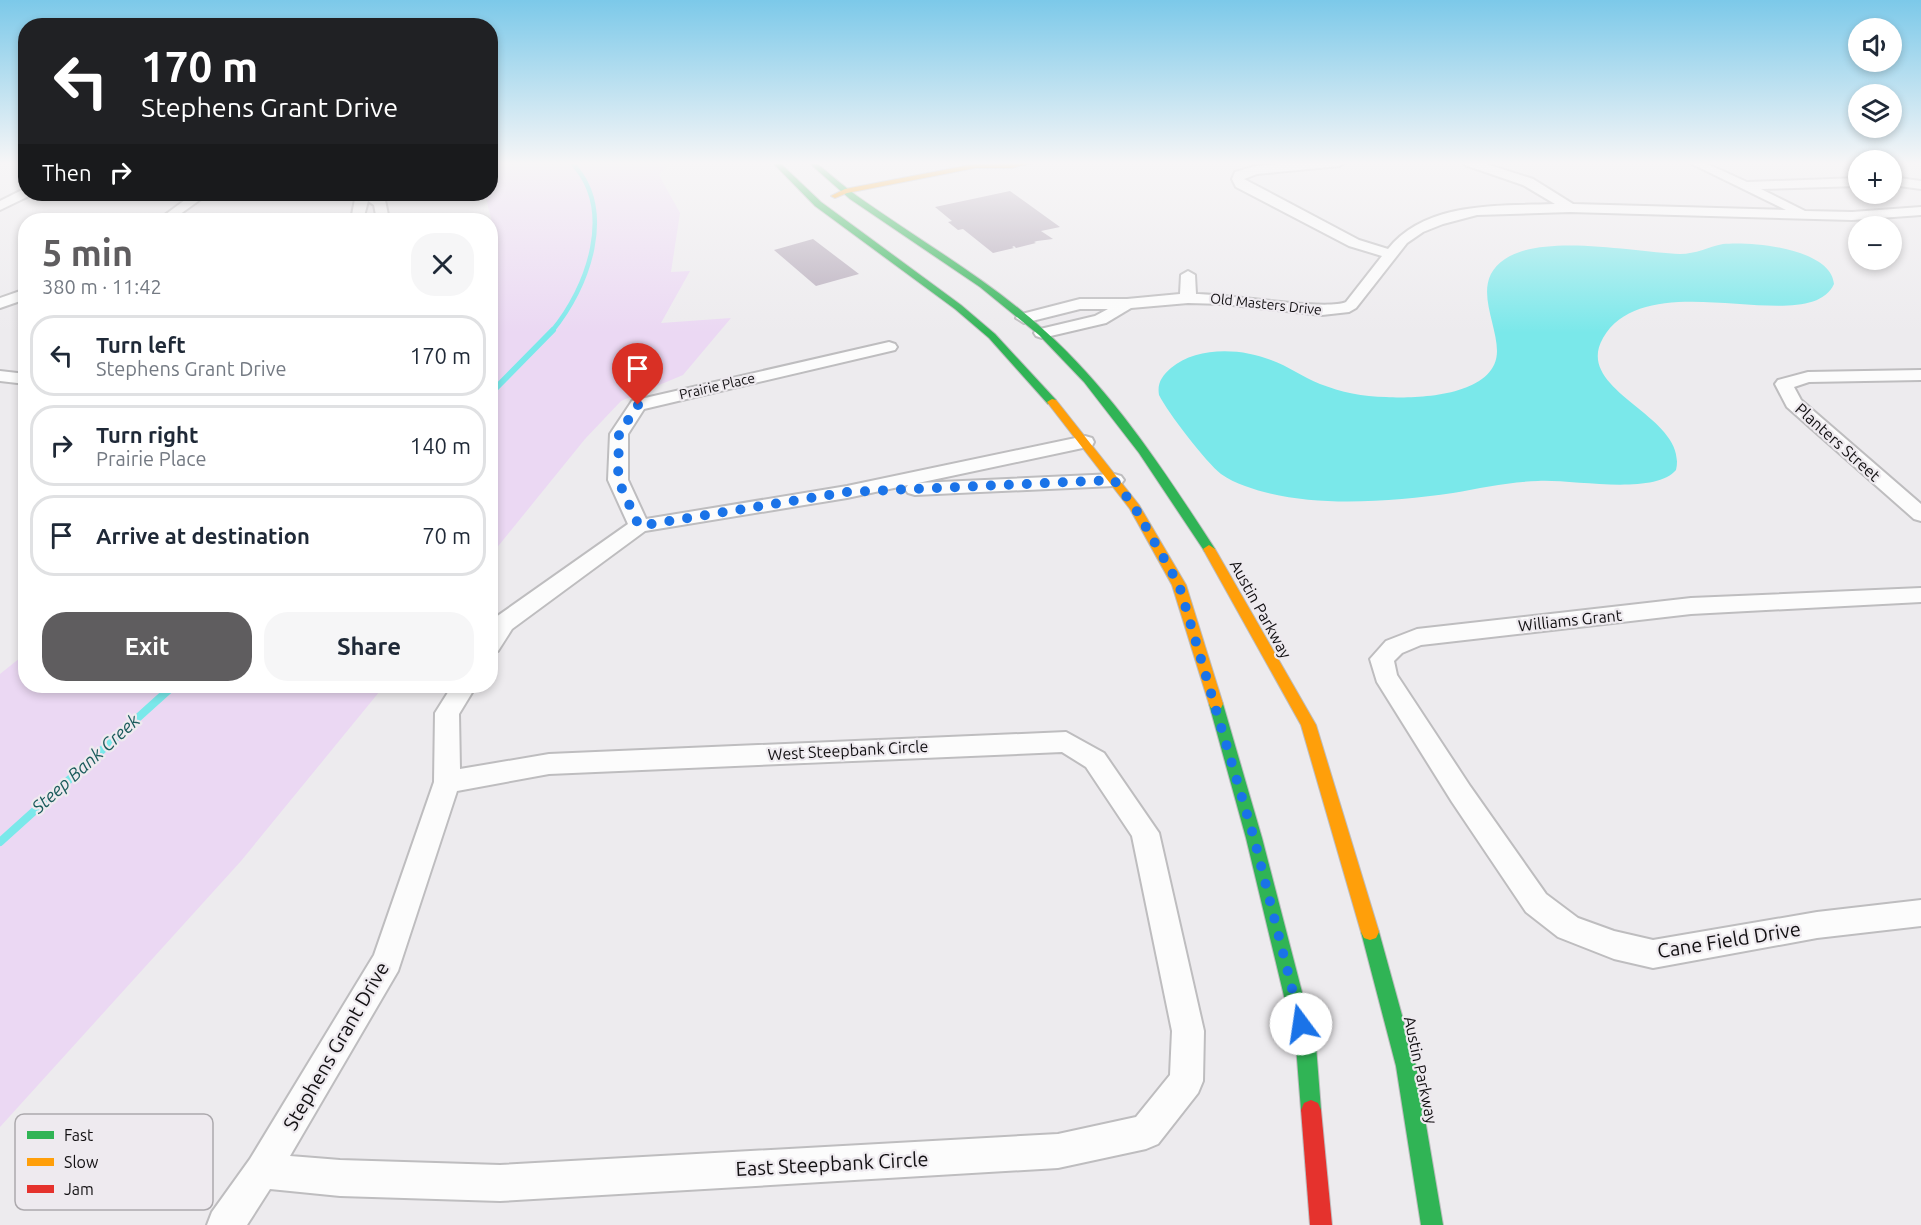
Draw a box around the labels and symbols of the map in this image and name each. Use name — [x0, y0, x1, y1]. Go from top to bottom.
street label: Old Masters Drive — [1209, 290, 1323, 318]
pin — [612, 343, 663, 405]
street label: Prairie Place — [678, 370, 756, 402]
street label: Planters Street — [1792, 399, 1885, 485]
street label: Austin Parkway — [1227, 557, 1296, 662]
street label: Williams Grant — [1517, 606, 1623, 634]
water label: Steep Bank Creek — [27, 709, 144, 817]
street label: West Steepbank Circle — [767, 737, 929, 763]
street label: Cane Field Drive — [1656, 917, 1802, 962]
street label: Stephens Grant Drive — [278, 958, 393, 1134]
position arrow — [1269, 992, 1333, 1056]
street label: Austin Parkway — [1401, 1015, 1441, 1126]
legend — [15, 1114, 213, 1210]
text: Fast — [64, 1126, 94, 1144]
street label: East Steepbank Circle — [735, 1147, 929, 1180]
text: Slow — [64, 1153, 99, 1171]
text: Jam — [64, 1180, 94, 1198]

